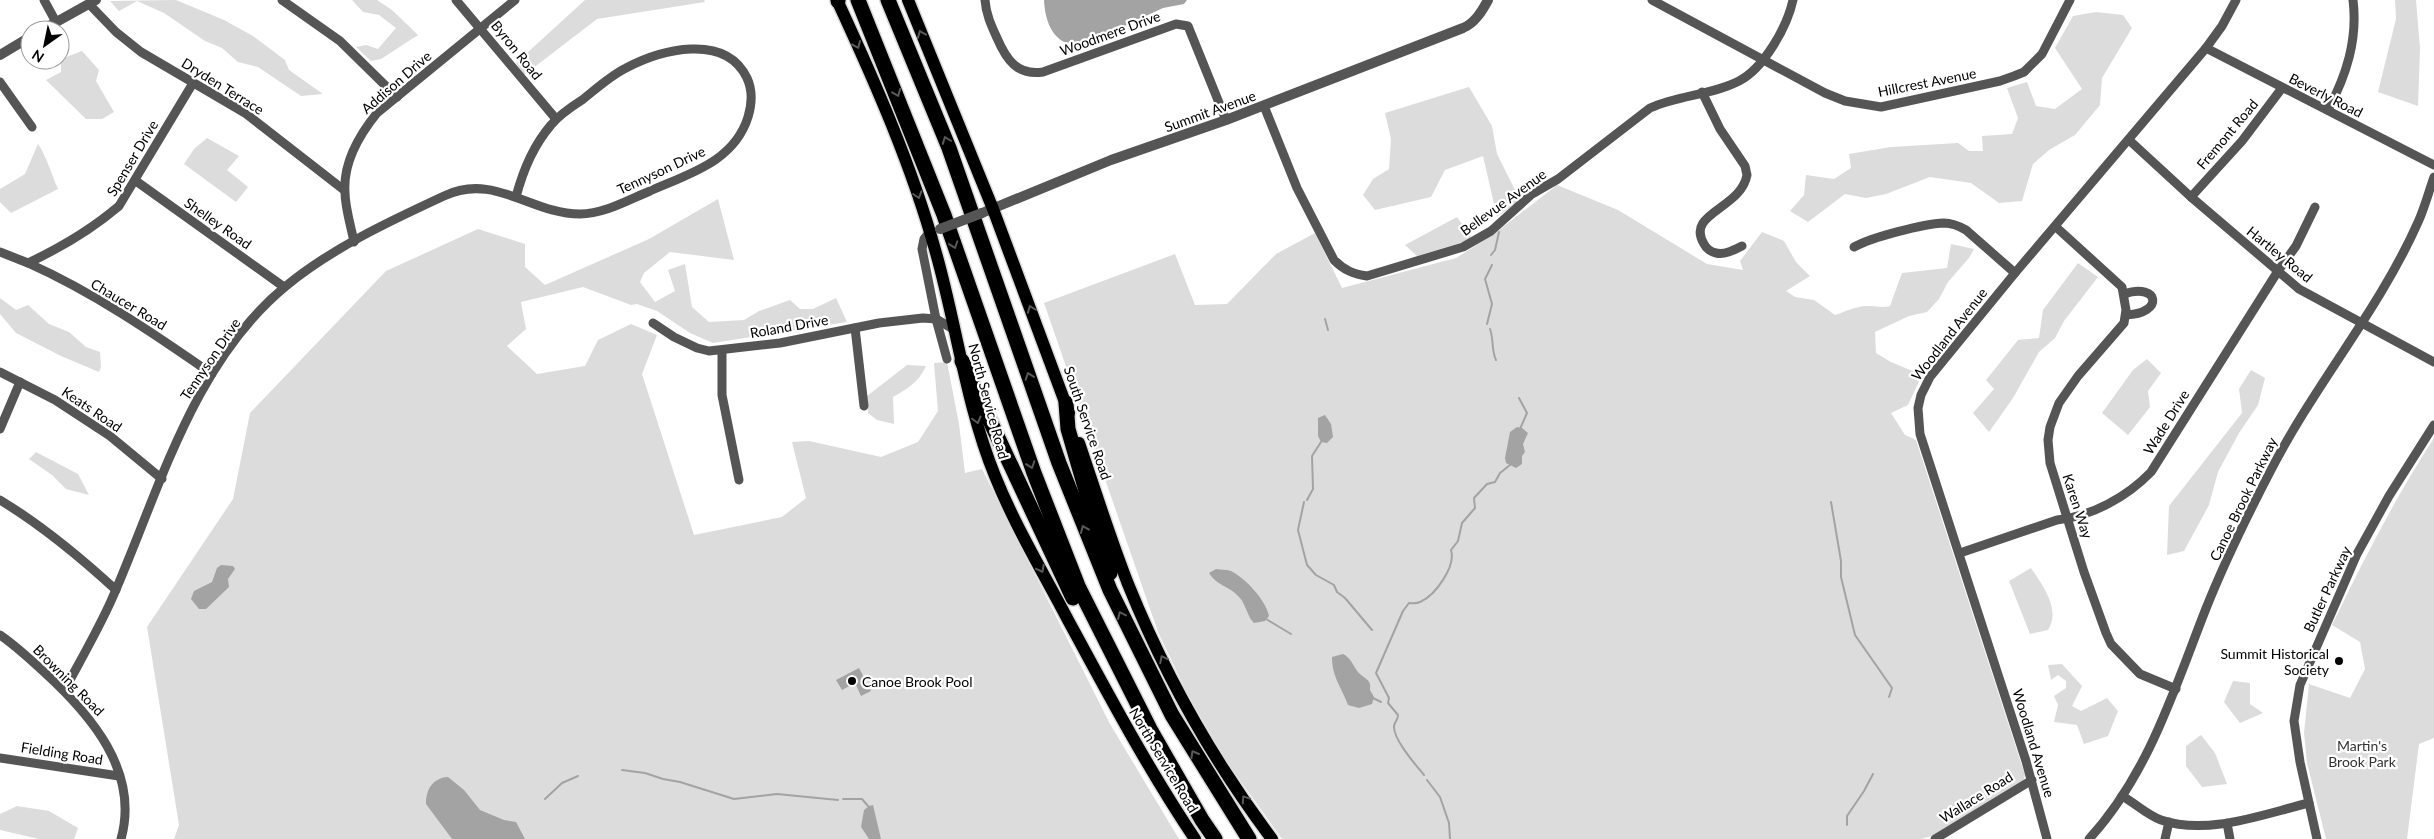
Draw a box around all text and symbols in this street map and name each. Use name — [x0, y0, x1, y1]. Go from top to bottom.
street label: Woodmere Drive — [1058, 7, 1162, 59]
street label: Byron Road — [488, 17, 546, 83]
north arrow — [20, 20, 70, 70]
one-way arrow — [917, 30, 928, 39]
one-way arrow — [851, 40, 862, 49]
text: N — [28, 46, 47, 66]
street label: Addison Drive — [358, 47, 434, 117]
street label: Dryden Terrace — [179, 54, 267, 118]
street label: Hillcrest Avenue — [1876, 64, 1978, 100]
street label: Beverly Road — [2286, 69, 2366, 121]
street label: Summit Avenue — [1162, 87, 1258, 135]
one-way arrow — [891, 89, 901, 97]
street label: Fremont Road — [2193, 95, 2261, 173]
street label: Spenser Drive — [103, 117, 161, 199]
one-way arrow — [942, 136, 952, 145]
street label: Tennyson Drive — [614, 142, 708, 198]
street label: Bellevue Avenue — [1457, 165, 1549, 239]
one-way arrow — [912, 191, 922, 199]
street label: Shelley Road — [181, 194, 255, 252]
street label: Hartley Road — [2244, 222, 2316, 286]
one-way arrow — [948, 241, 958, 249]
street label: Chaucer Road — [88, 275, 170, 333]
street label: Woodland Avenue — [1908, 284, 1990, 384]
one-way arrow — [1027, 305, 1037, 314]
street label: Roland Drive — [749, 311, 829, 341]
street label: Tennyson Drive — [176, 315, 244, 403]
street label: North Service Road — [965, 341, 1013, 461]
street label: South Service Road — [1061, 364, 1115, 482]
one-way arrow — [1024, 372, 1034, 381]
street label: Keats Road — [59, 383, 125, 435]
street label: Wade Drive — [2139, 387, 2193, 457]
one-way arrow — [971, 416, 981, 424]
street label: Canoe Brook Parkway — [2206, 434, 2281, 564]
one-way arrow — [1025, 460, 1035, 469]
street label: Karen Way — [2060, 471, 2097, 541]
one-way arrow — [1079, 525, 1090, 534]
street label: Butler Parkway — [2300, 543, 2355, 635]
one-way arrow — [1035, 563, 1045, 572]
one-way arrow — [1117, 611, 1127, 620]
street label: Browning Road — [30, 641, 108, 719]
place label: Summit Historical Society — [2220, 645, 2330, 678]
one-way arrow — [1159, 655, 1169, 664]
marker: Summit Historical Society — [2333, 655, 2345, 667]
place label: Canoe Brook Pool — [862, 673, 973, 690]
marker: Canoe Brook Pool — [846, 675, 858, 687]
street label: Woodland Avenue — [2009, 687, 2059, 799]
street label: North Service Road — [1126, 705, 1202, 815]
park label: Martin's Brook Park — [2328, 737, 2397, 770]
street label: Fielding Road — [20, 738, 104, 768]
one-way arrow — [1191, 750, 1201, 759]
street label: Wallace Road — [1936, 768, 2016, 826]
one-way arrow — [1242, 795, 1251, 805]

